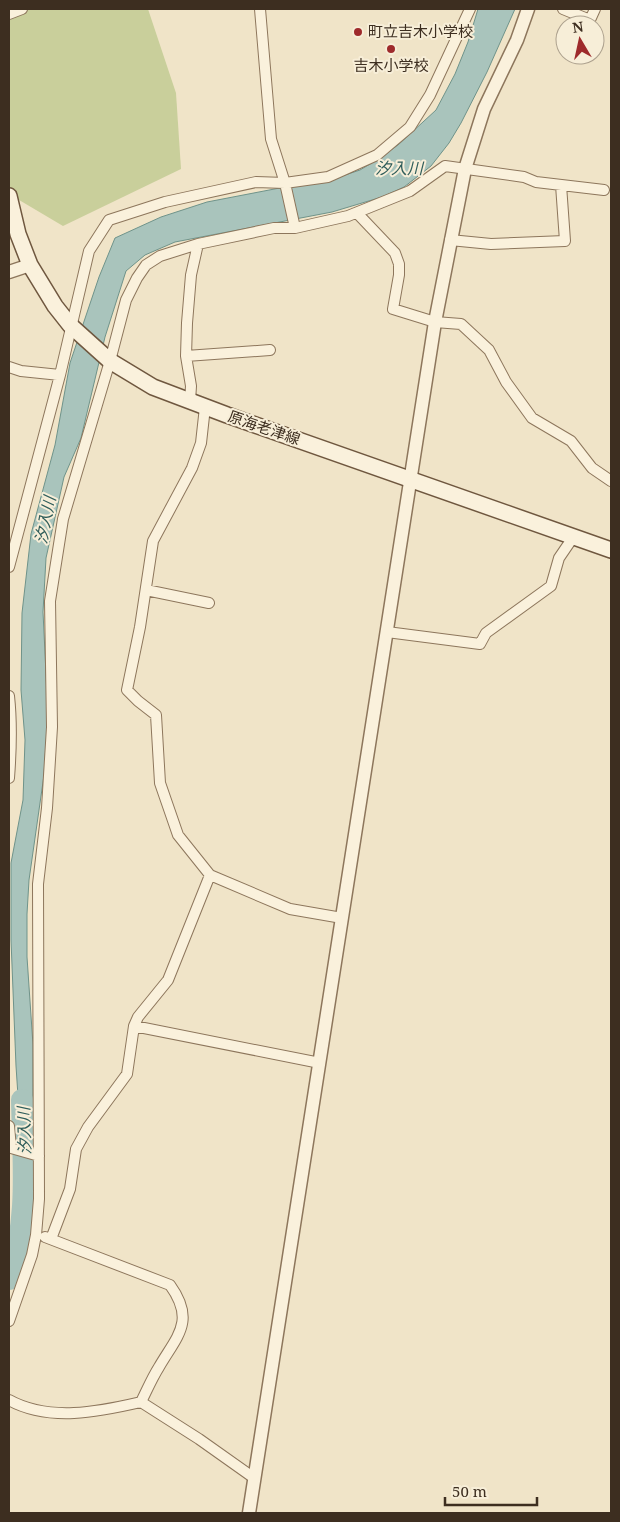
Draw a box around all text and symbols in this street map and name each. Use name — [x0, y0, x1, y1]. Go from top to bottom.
north arrow — [555, 15, 605, 65]
text: N — [571, 16, 585, 37]
place label: 町立吉木小学校 — [368, 21, 473, 41]
marker: 町立吉木小学校 — [352, 26, 364, 38]
marker: 吉木小学校 — [385, 43, 397, 55]
place label: 吉木小学校 — [353, 55, 429, 75]
water label: 汐入川 — [375, 157, 425, 179]
street label: 原海老津線 — [226, 405, 303, 449]
water label: 汐入川 — [30, 492, 61, 546]
water label: 汐入川 — [12, 1105, 36, 1155]
scale bar — [445, 1474, 538, 1506]
text: 50 m — [452, 1481, 487, 1501]

